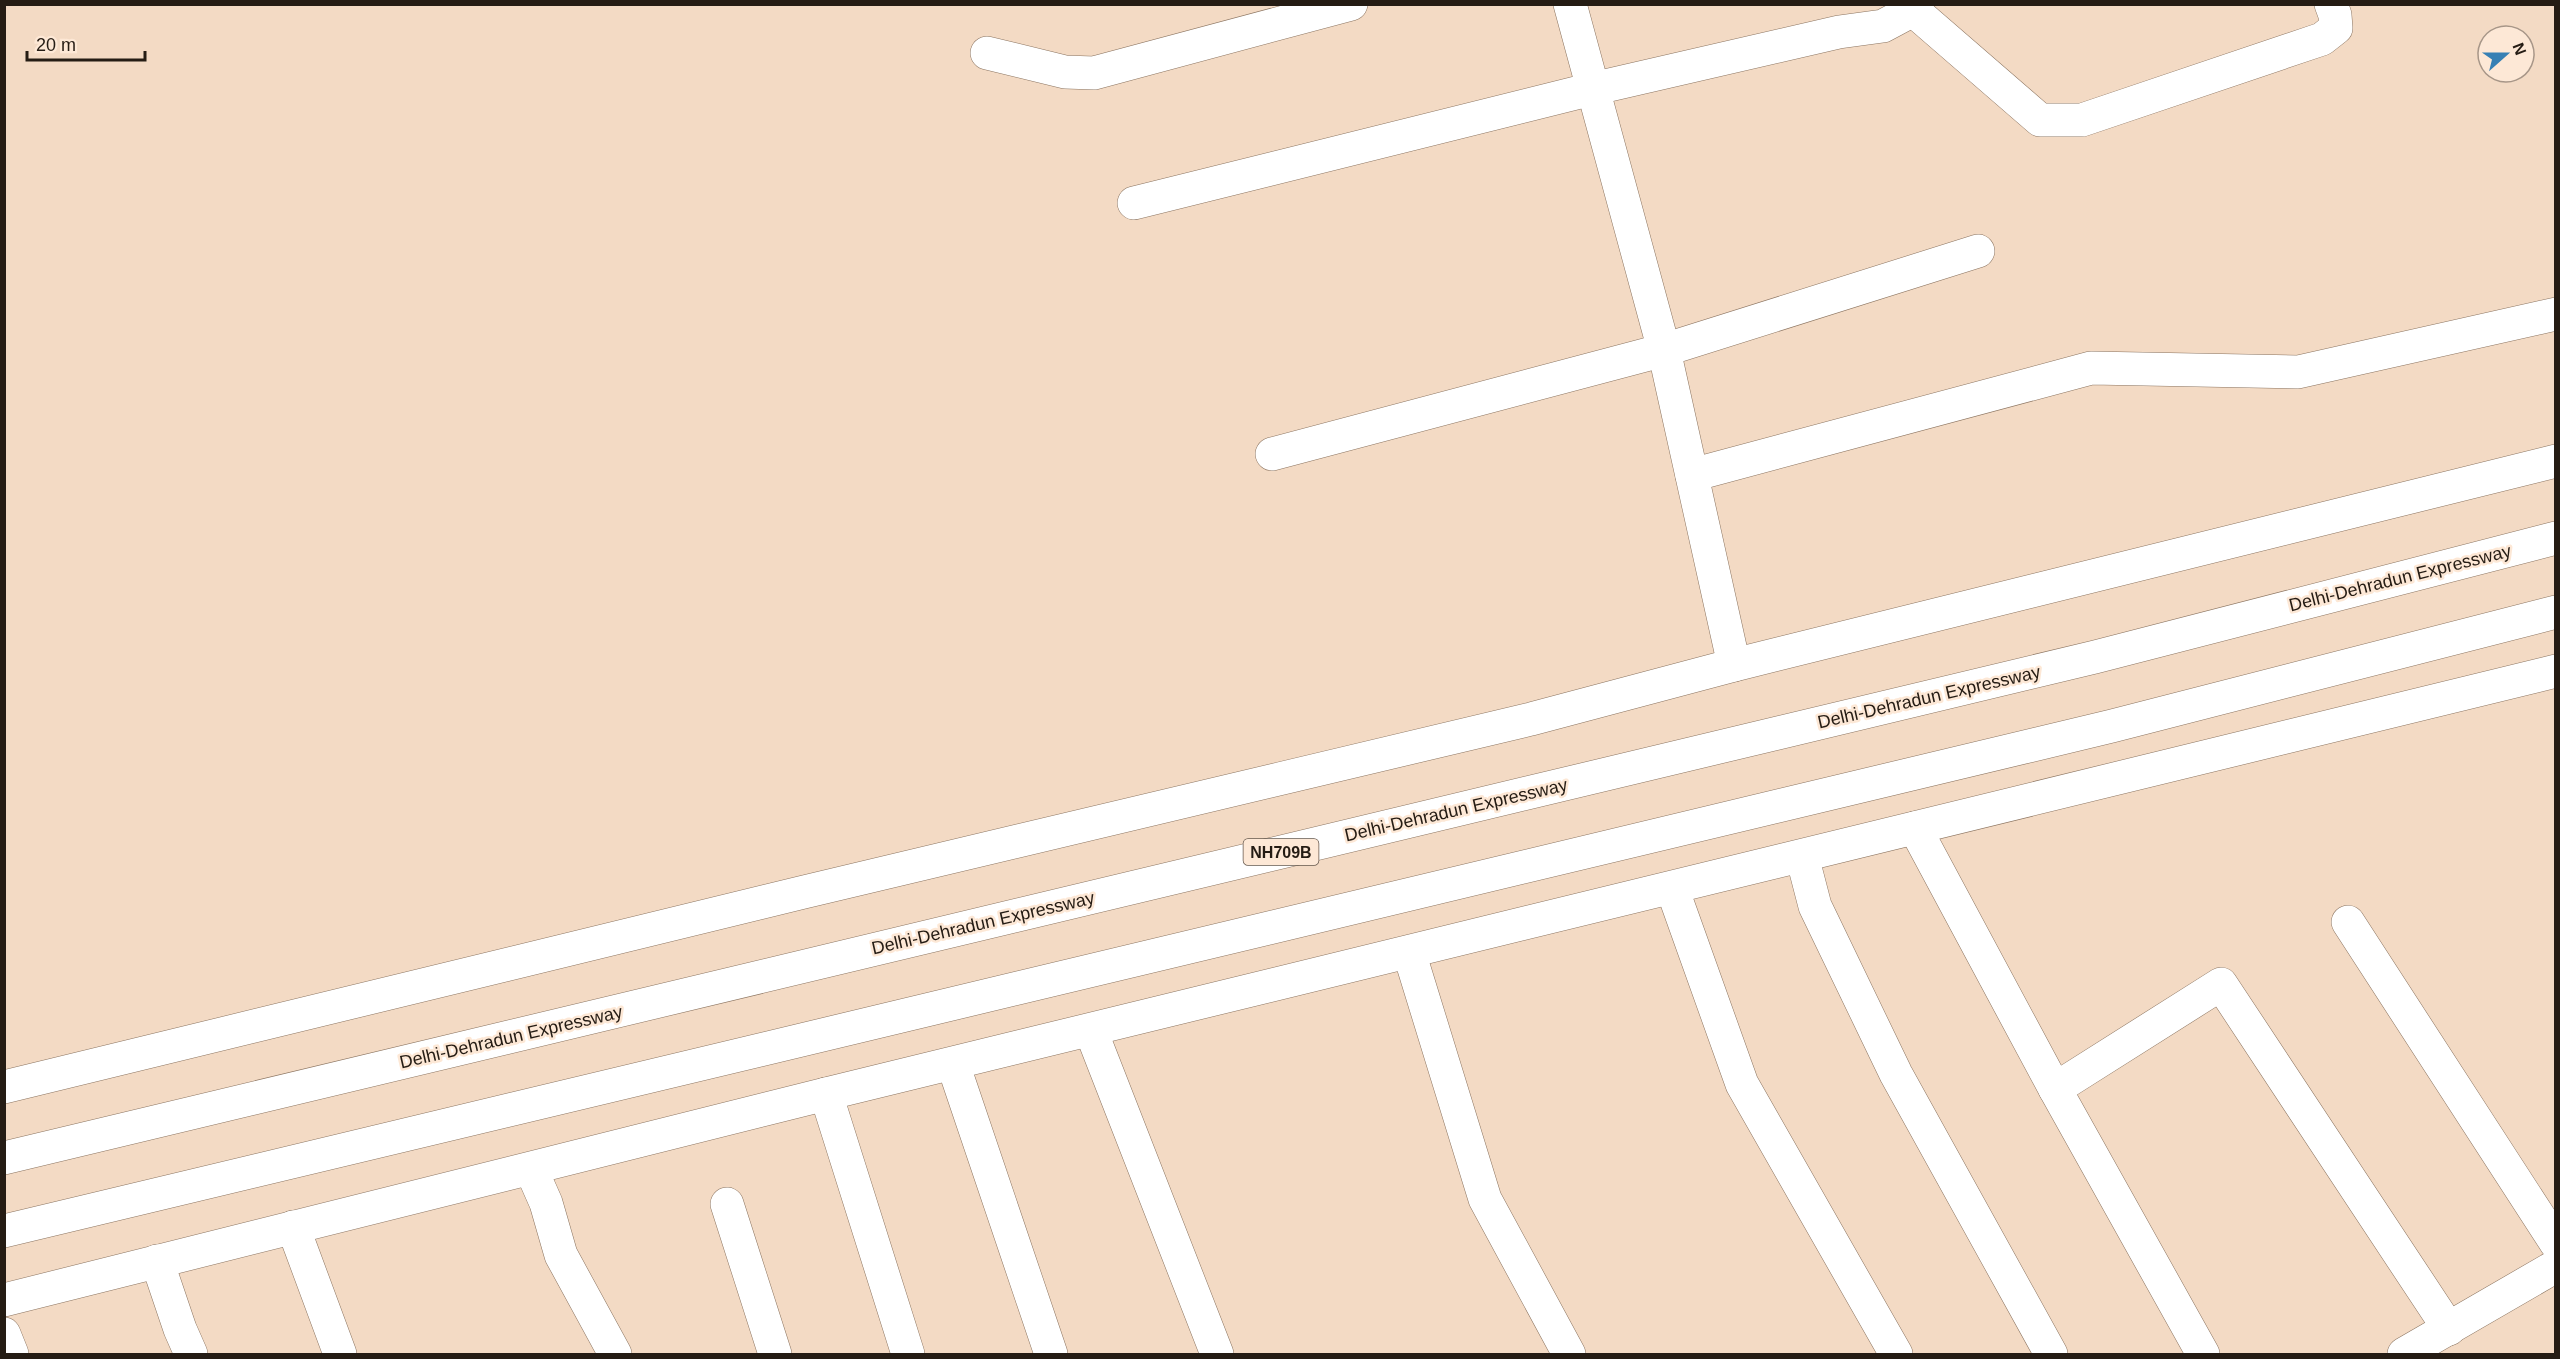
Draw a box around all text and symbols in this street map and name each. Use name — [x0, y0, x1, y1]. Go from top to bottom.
scale bar — [27, 24, 146, 62]
north arrow — [2476, 24, 2536, 84]
text: 20 m — [36, 35, 76, 55]
text: N — [2510, 40, 2530, 57]
street label: Delhi-Dehradun Expressway — [2287, 541, 2513, 615]
street label: Delhi-Dehradun Expressway — [1816, 662, 2042, 732]
street label: Delhi-Dehradun Expressway — [1343, 775, 1569, 845]
road number: NH709B — [1244, 839, 1318, 865]
street label: Delhi-Dehradun Expressway — [870, 888, 1096, 958]
street label: Delhi-Dehradun Expressway — [398, 1002, 624, 1072]

